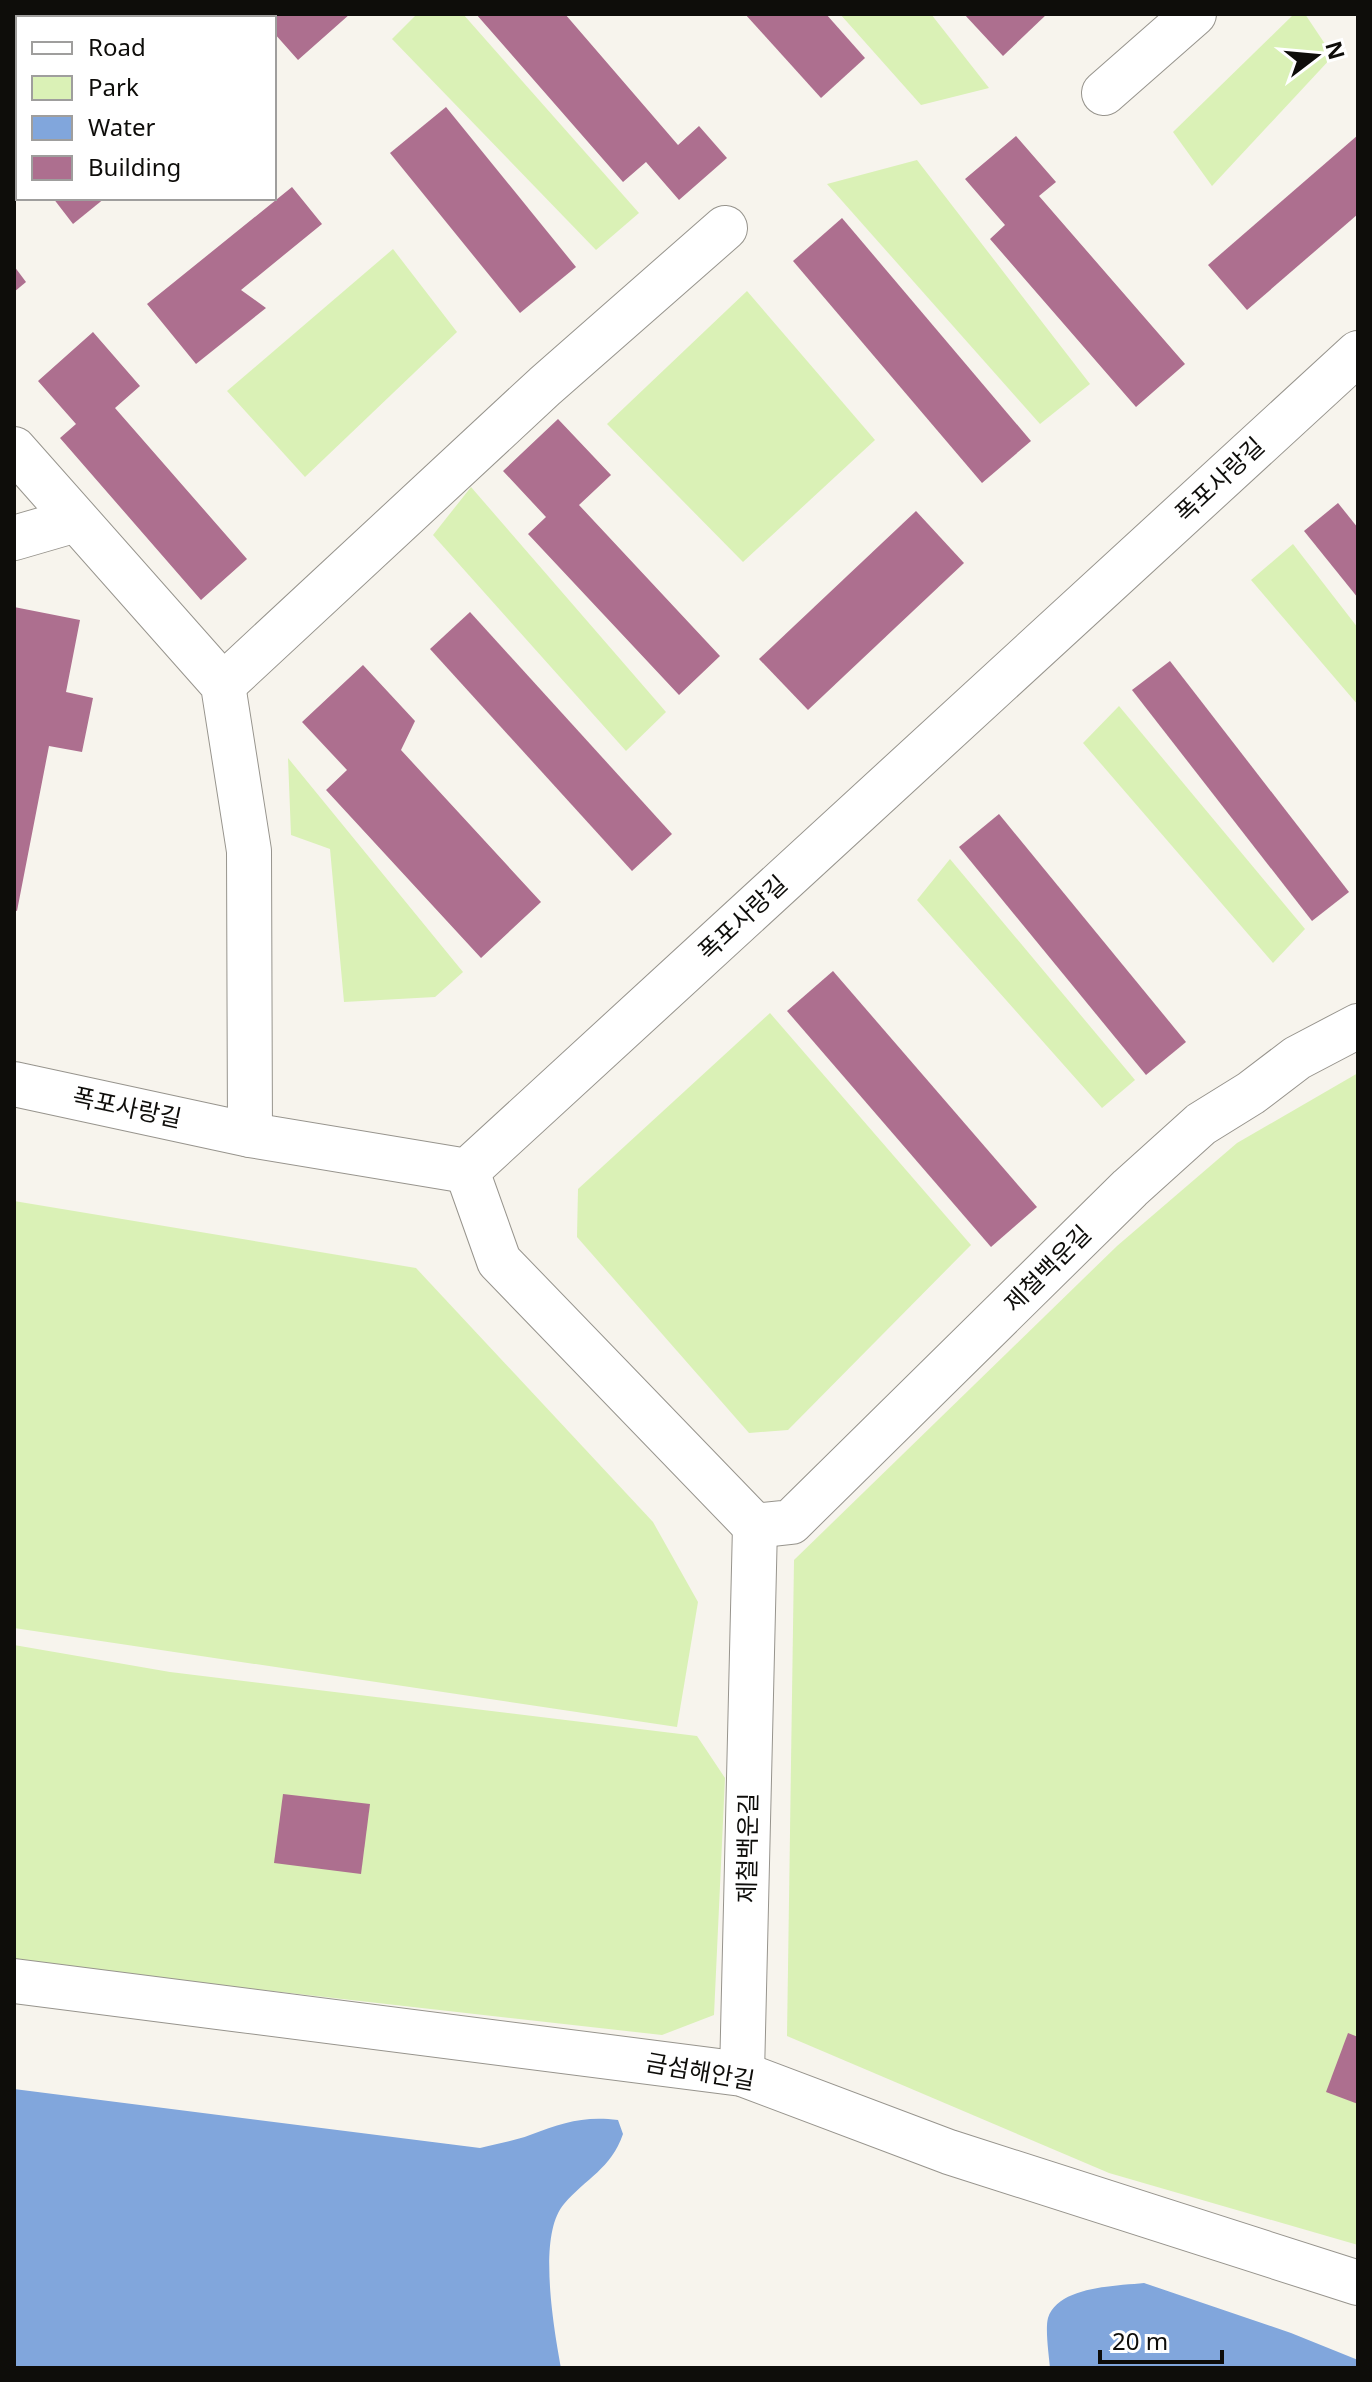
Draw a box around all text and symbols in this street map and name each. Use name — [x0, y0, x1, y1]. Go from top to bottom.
legend — [16, 16, 276, 200]
north arrow — [1276, 16, 1356, 96]
text: Road — [88, 30, 146, 63]
text: N — [1319, 37, 1353, 63]
text: Park — [88, 70, 139, 103]
text: Water — [88, 110, 156, 143]
text: Building — [88, 150, 181, 183]
street label: 폭포사랑길 — [1167, 429, 1271, 529]
street label: 폭포사랑길 — [690, 867, 794, 967]
street label: 폭포사랑길 — [70, 1079, 185, 1134]
street label: 제철백운길 — [996, 1217, 1098, 1319]
street label: 제철백운길 — [729, 1792, 764, 1903]
street label: 금섬해안길 — [643, 2045, 757, 2096]
scale bar — [1100, 2314, 1222, 2364]
text: 20 m — [1112, 2324, 1168, 2357]

